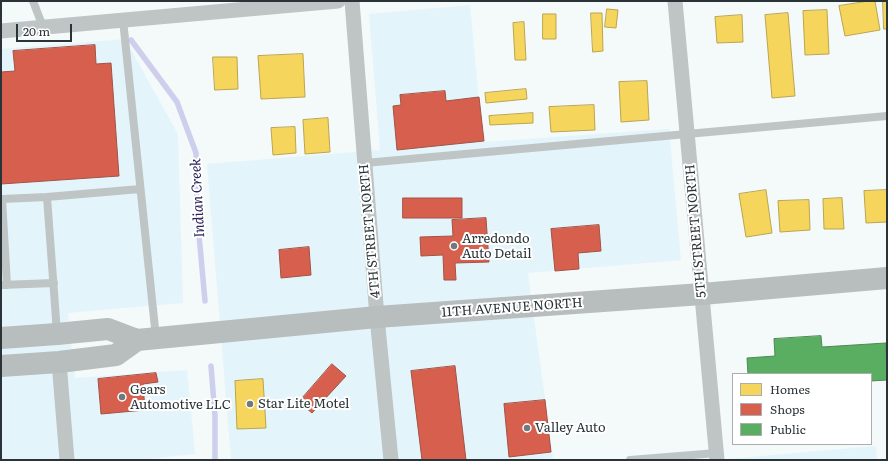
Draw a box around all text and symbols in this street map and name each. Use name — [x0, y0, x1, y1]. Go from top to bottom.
scale bar — [18, 16, 74, 42]
text: 20 m — [23, 22, 50, 40]
water label: Indian Creek — [188, 158, 208, 238]
street label: 4TH STREET NORTH — [356, 163, 384, 299]
street label: 5TH STREET NORTH — [682, 164, 710, 298]
place label: Arredondo Auto Detail — [462, 231, 532, 262]
marker: Arredondo Auto Detail — [449, 241, 459, 251]
street label: 11TH AVENUE NORTH — [441, 295, 583, 321]
legend — [732, 373, 872, 445]
text: Homes — [770, 380, 810, 398]
place label: Gears Automotive LLC — [130, 382, 231, 413]
marker: Gears Automotive LLC — [117, 392, 127, 402]
place label: Star Lite Motel — [258, 396, 349, 412]
marker: Star Lite Motel — [245, 399, 255, 409]
text: Shops — [770, 400, 805, 418]
place label: Valley Auto — [535, 420, 606, 436]
text: Public — [770, 420, 806, 438]
marker: Valley Auto — [522, 423, 532, 433]

